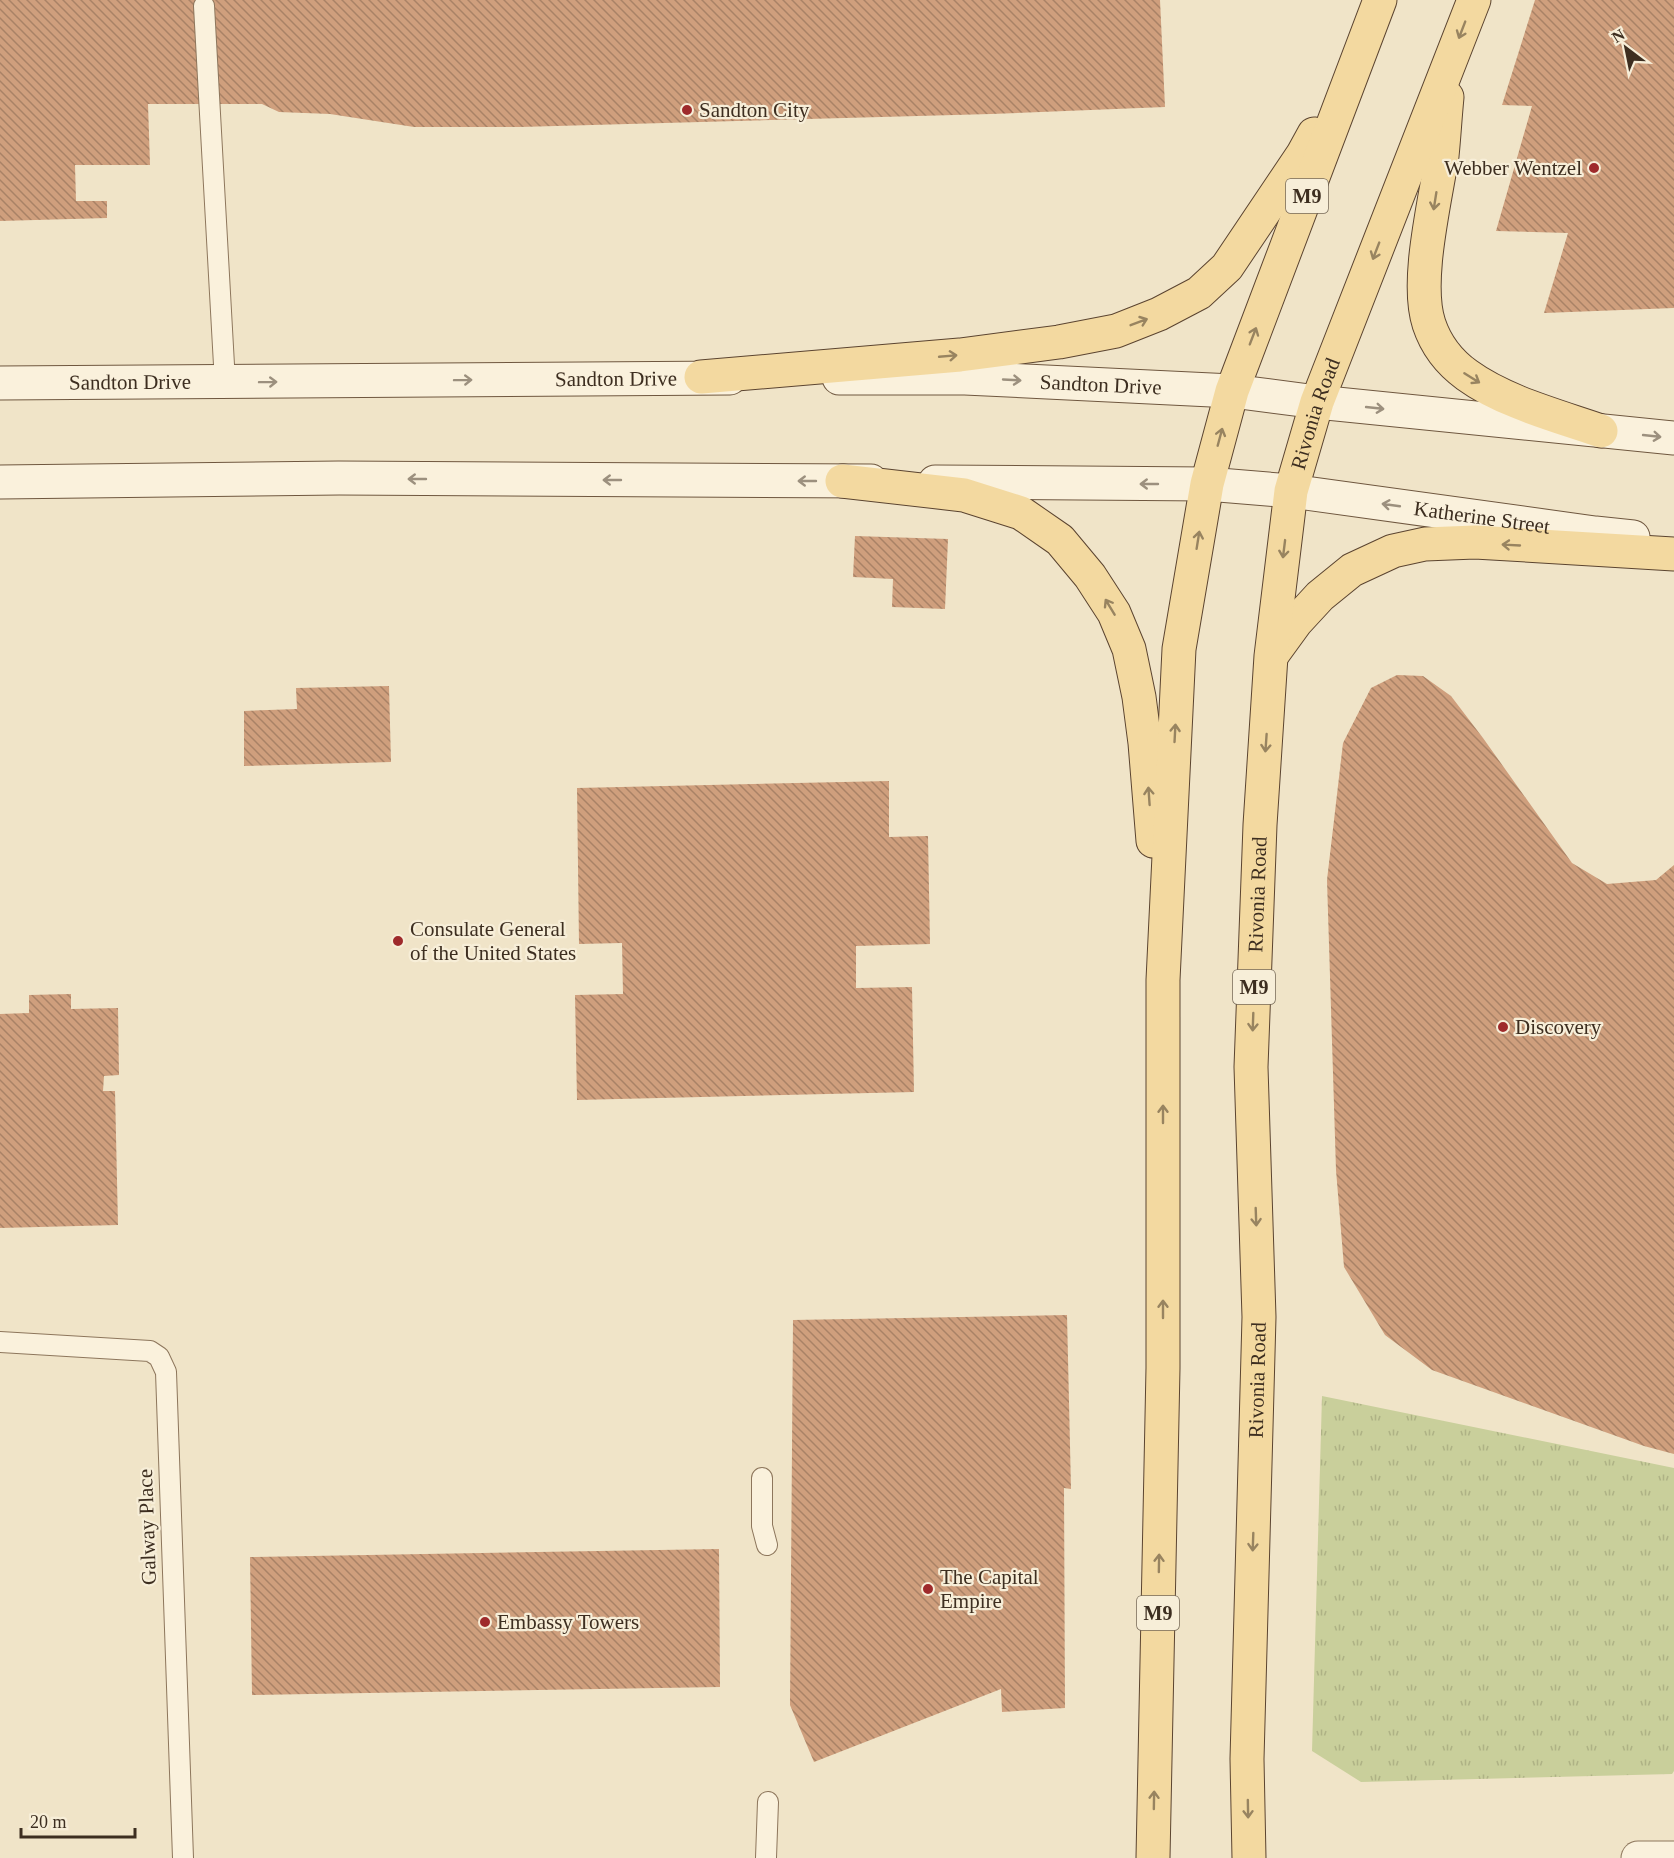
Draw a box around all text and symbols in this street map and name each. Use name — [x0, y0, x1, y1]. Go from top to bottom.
north arrow — [1596, 18, 1656, 78]
one-way arrow — [1456, 20, 1467, 39]
text: N — [1609, 25, 1628, 46]
place label: Sandton City — [699, 98, 810, 122]
marker: Sandton City — [680, 103, 694, 117]
place label: Webber Wentzel — [1444, 156, 1582, 180]
marker: Webber Wentzel — [1587, 161, 1601, 175]
road number: M9 — [1286, 179, 1328, 213]
one-way arrow — [1429, 191, 1440, 210]
one-way arrow — [1370, 241, 1381, 260]
one-way arrow — [1129, 316, 1148, 327]
one-way arrow — [1248, 327, 1259, 346]
one-way arrow — [937, 350, 957, 361]
street label: Rivonia Road — [1286, 354, 1345, 472]
street label: Sandton Drive — [555, 366, 677, 391]
street label: Sandton Drive — [69, 370, 191, 395]
street label: Sandton Drive — [1039, 370, 1162, 400]
one-way arrow — [1464, 371, 1481, 384]
one-way arrow — [453, 374, 473, 386]
one-way arrow — [1001, 375, 1021, 386]
one-way arrow — [258, 376, 278, 388]
one-way arrow — [1364, 403, 1384, 414]
one-way arrow — [1214, 428, 1226, 447]
one-way arrow — [1642, 431, 1662, 442]
one-way arrow — [407, 473, 427, 484]
one-way arrow — [602, 474, 622, 486]
one-way arrow — [797, 475, 817, 487]
one-way arrow — [1139, 478, 1159, 489]
street label: Katherine Street — [1412, 496, 1552, 539]
one-way arrow — [1382, 499, 1402, 510]
one-way arrow — [1192, 530, 1203, 550]
one-way arrow — [1278, 539, 1289, 558]
one-way arrow — [1501, 539, 1521, 550]
one-way arrow — [1104, 599, 1116, 616]
one-way arrow — [1170, 724, 1181, 744]
one-way arrow — [1260, 733, 1271, 752]
one-way arrow — [1143, 787, 1154, 807]
street label: Rivonia Road — [1243, 835, 1272, 953]
place label: Consulate General of the United States — [410, 917, 576, 965]
marker: Consulate General of the United States — [391, 934, 405, 948]
road number: M9 — [1233, 970, 1275, 1004]
one-way arrow — [1247, 1011, 1259, 1031]
place label: Discovery — [1515, 1015, 1602, 1039]
marker: Discovery — [1496, 1020, 1510, 1034]
one-way arrow — [1157, 1105, 1169, 1125]
one-way arrow — [1250, 1206, 1262, 1226]
one-way arrow — [1157, 1300, 1169, 1320]
street label: Rivonia Road — [1244, 1321, 1271, 1439]
street label: Galway Place — [133, 1469, 161, 1585]
one-way arrow — [1247, 1532, 1259, 1552]
one-way arrow — [1153, 1553, 1165, 1573]
place label: The Capital Empire — [940, 1565, 1039, 1613]
marker: The Capital Empire — [921, 1582, 935, 1596]
road number: M9 — [1137, 1596, 1179, 1630]
place label: Embassy Towers — [497, 1610, 639, 1634]
marker: Embassy Towers — [478, 1615, 492, 1629]
one-way arrow — [1148, 1790, 1160, 1810]
one-way arrow — [1242, 1798, 1253, 1818]
scale bar — [21, 1801, 135, 1839]
text: 20 m — [30, 1812, 67, 1832]

